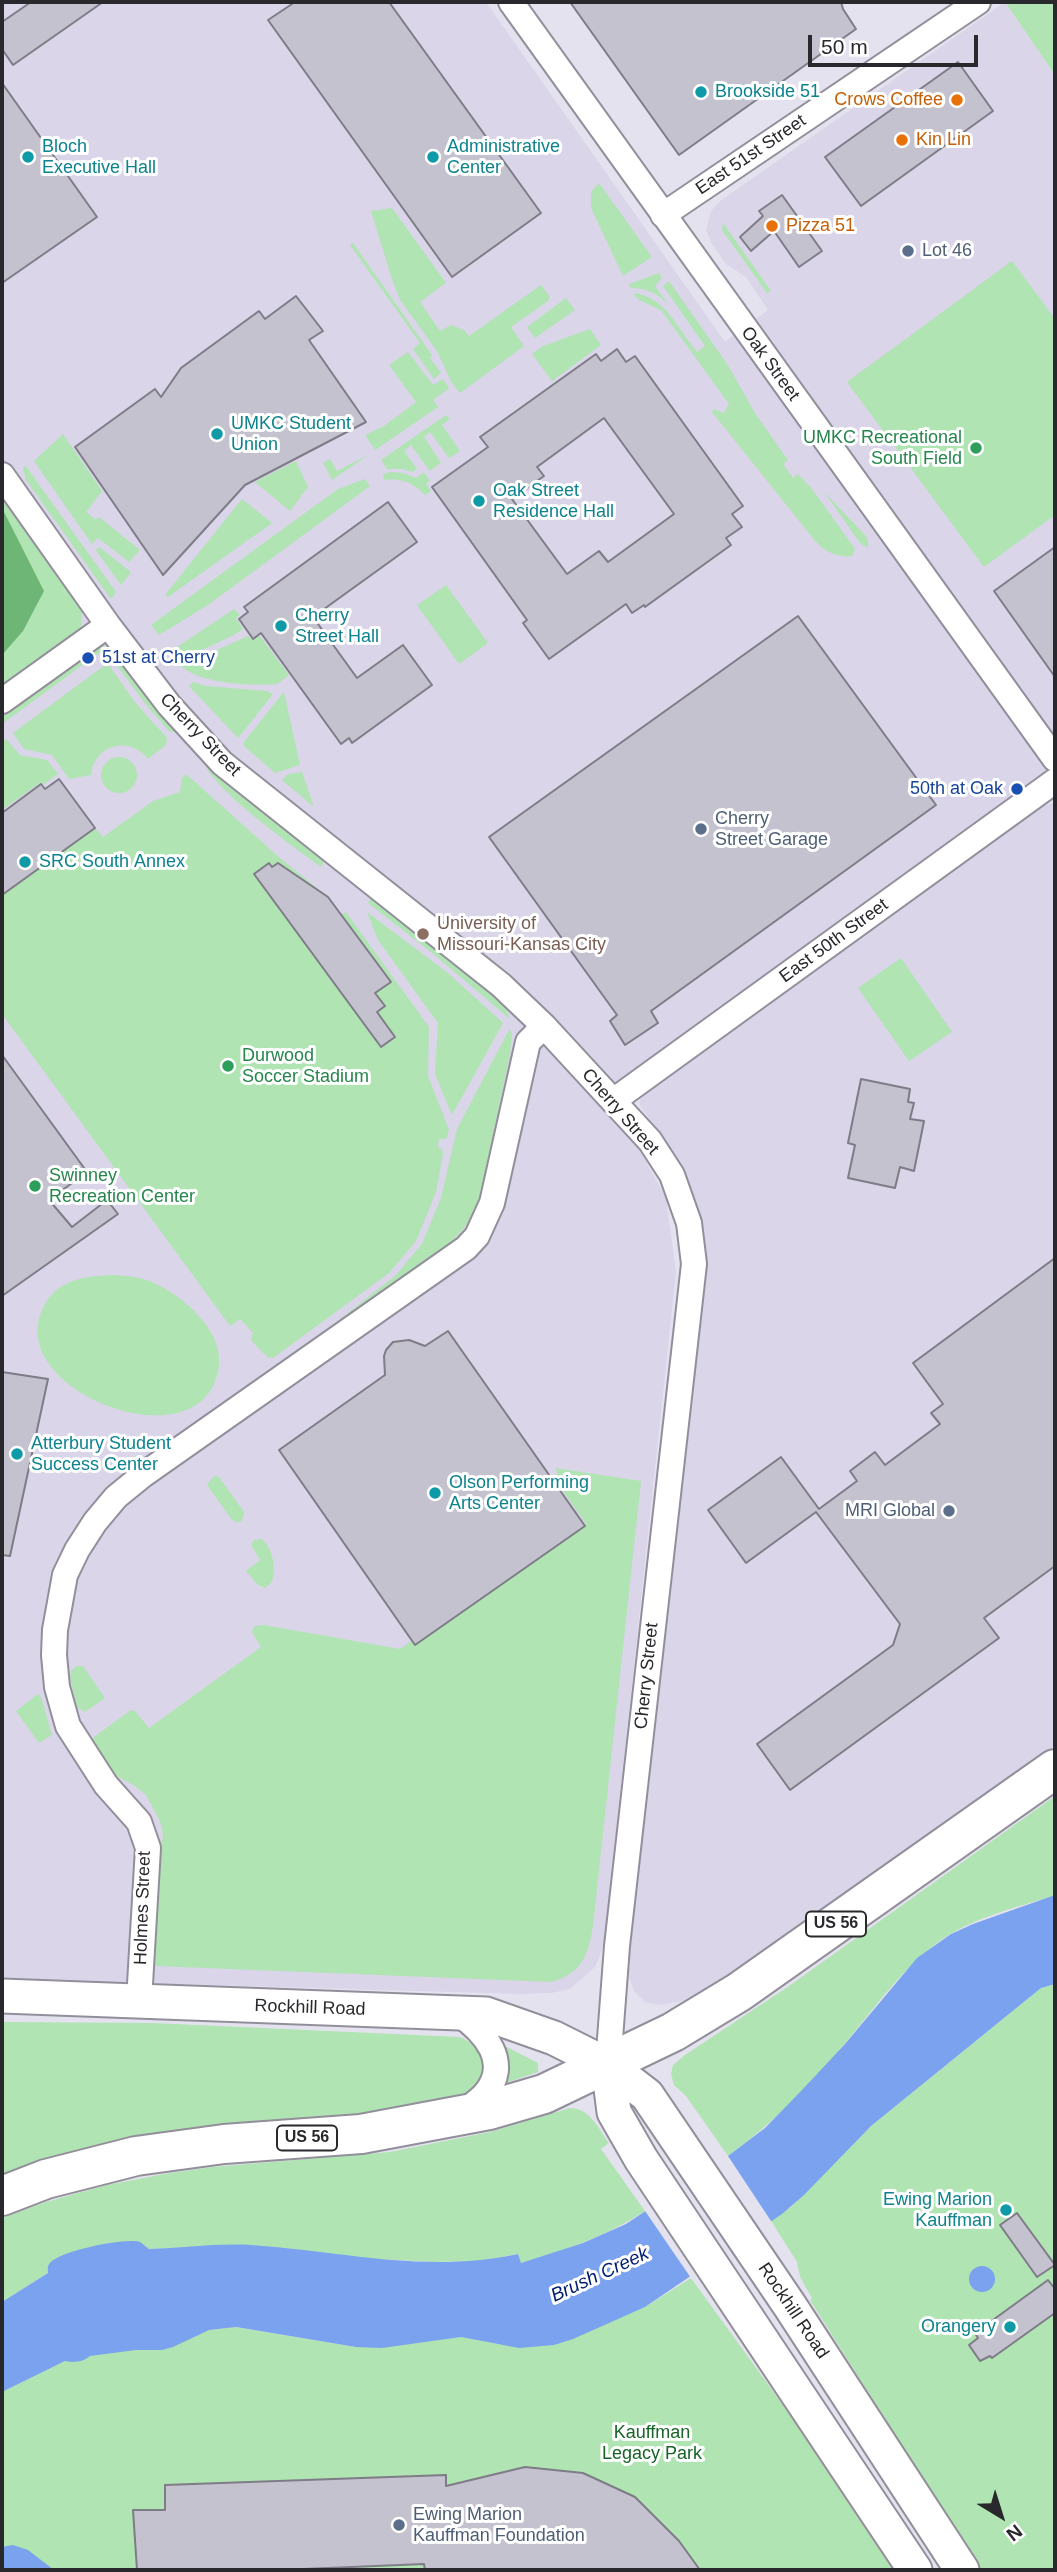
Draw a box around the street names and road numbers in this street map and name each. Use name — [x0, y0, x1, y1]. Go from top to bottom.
street label: East 51st Street — [692, 110, 810, 200]
street label: Oak Street — [736, 323, 804, 405]
street label: Cherry Street — [155, 689, 245, 781]
street label: East 50th Street — [775, 894, 893, 988]
street label: Cherry Street — [577, 1065, 663, 1159]
street label: Cherry Street — [631, 1622, 663, 1730]
street label: Holmes Street — [130, 1851, 156, 1965]
road number: US 56 — [806, 1912, 866, 1936]
street label: Rockhill Road — [254, 1995, 366, 2021]
road number: US 56 — [277, 2126, 337, 2150]
street label: Rockhill Road — [753, 2259, 833, 2363]

